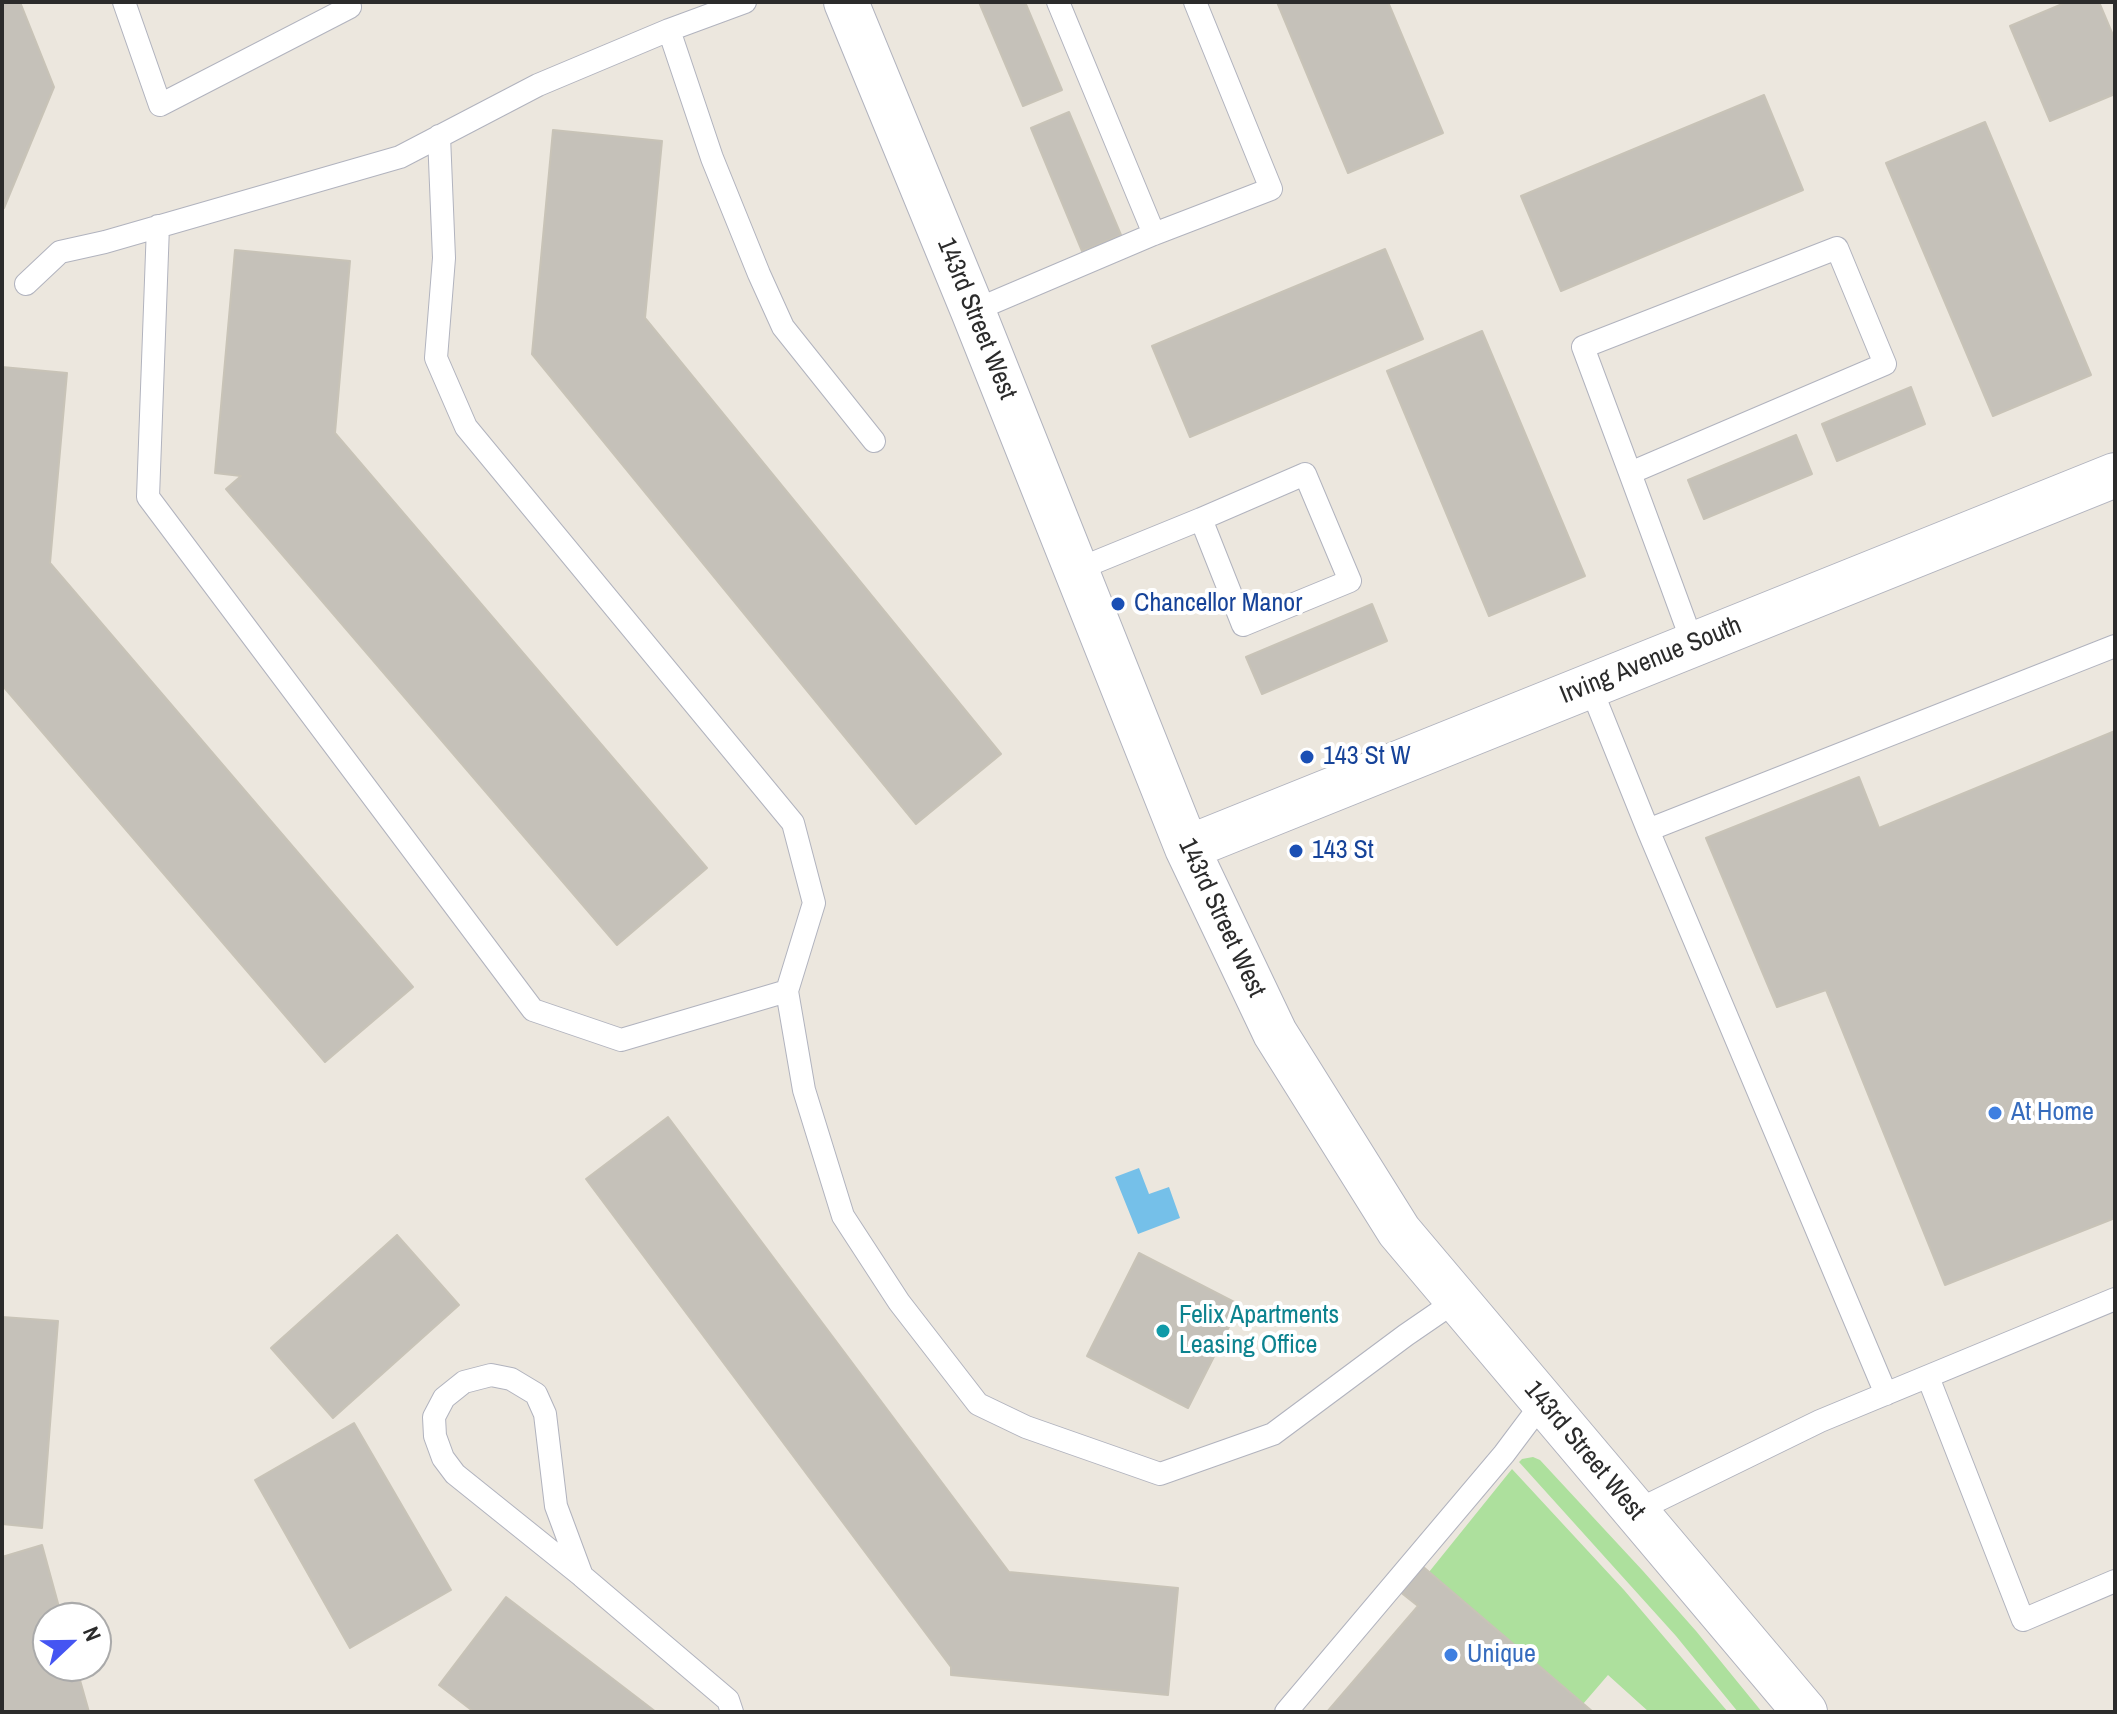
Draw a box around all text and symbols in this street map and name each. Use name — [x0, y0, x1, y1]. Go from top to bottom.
street label: 143rd Street West — [929, 234, 1023, 404]
place label: Chancellor Manor — [1134, 588, 1302, 620]
marker: Chancellor Manor — [1109, 595, 1127, 613]
street label: Irving Avenue South — [1556, 610, 1746, 712]
place label: 143 St W — [1323, 741, 1411, 773]
marker: 143 St W — [1298, 748, 1316, 766]
street label: 143rd Street West — [1171, 834, 1271, 1002]
place label: 143 St — [1312, 835, 1374, 867]
marker: 143 St — [1287, 842, 1305, 860]
place label: At Home — [2011, 1097, 2094, 1129]
marker: At Home — [1986, 1104, 2004, 1122]
place label: Felix Apartments Leasing Office — [1179, 1300, 1339, 1362]
marker: Felix Apartments Leasing Office — [1154, 1322, 1172, 1340]
street label: 143rd Street West — [1517, 1375, 1651, 1527]
north arrow — [32, 1602, 112, 1682]
text: N — [76, 1622, 109, 1645]
place label: Unique — [1467, 1639, 1536, 1671]
marker: Unique — [1442, 1646, 1460, 1664]

